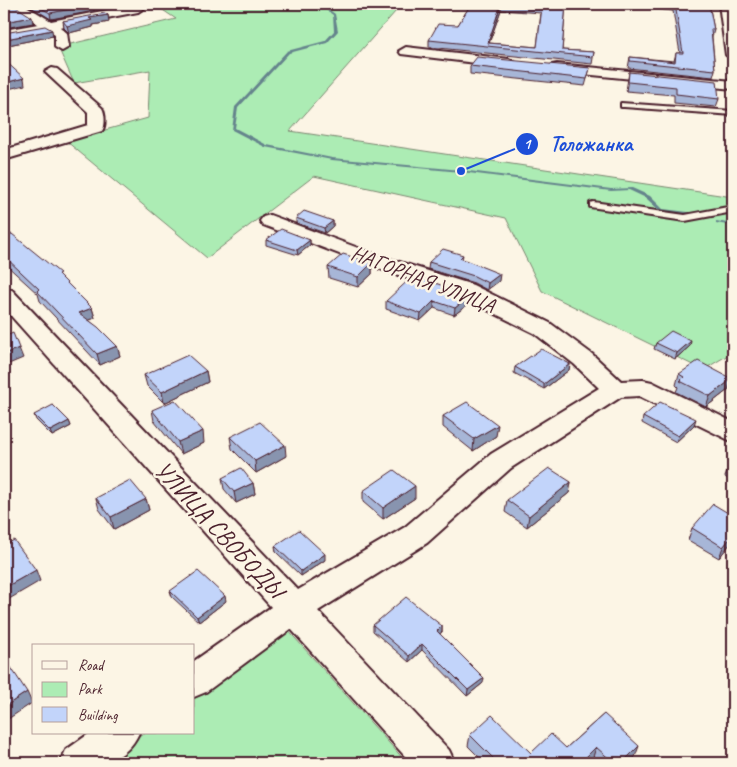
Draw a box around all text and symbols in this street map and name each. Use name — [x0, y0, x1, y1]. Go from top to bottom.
callout: Толожанка — [514, 125, 642, 162]
text: Толожанка — [550, 130, 634, 158]
text: 1 — [524, 135, 533, 154]
street label: НАГОРНАЯ УЛИЦА — [347, 240, 500, 319]
street label: УЛИЦА СВОБОДЫ — [147, 454, 294, 608]
legend — [32, 644, 195, 734]
text: Road — [78, 656, 105, 675]
text: Park — [78, 680, 103, 699]
text: Building — [78, 706, 118, 725]

